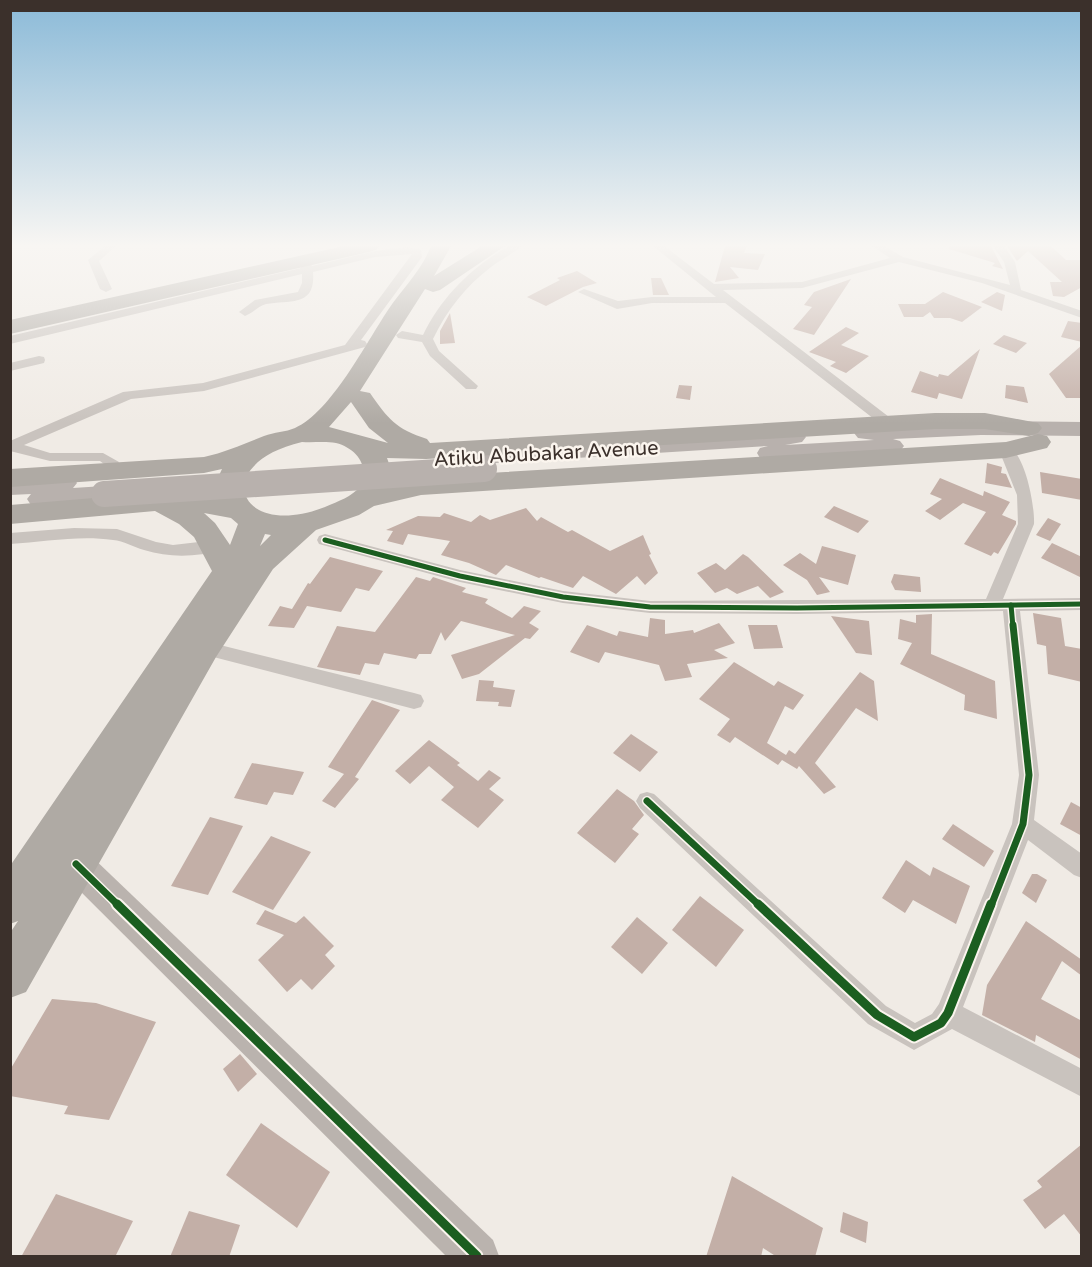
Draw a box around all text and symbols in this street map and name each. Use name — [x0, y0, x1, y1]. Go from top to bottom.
street label: Atiku Abubakar Avenue — [433, 436, 659, 472]

